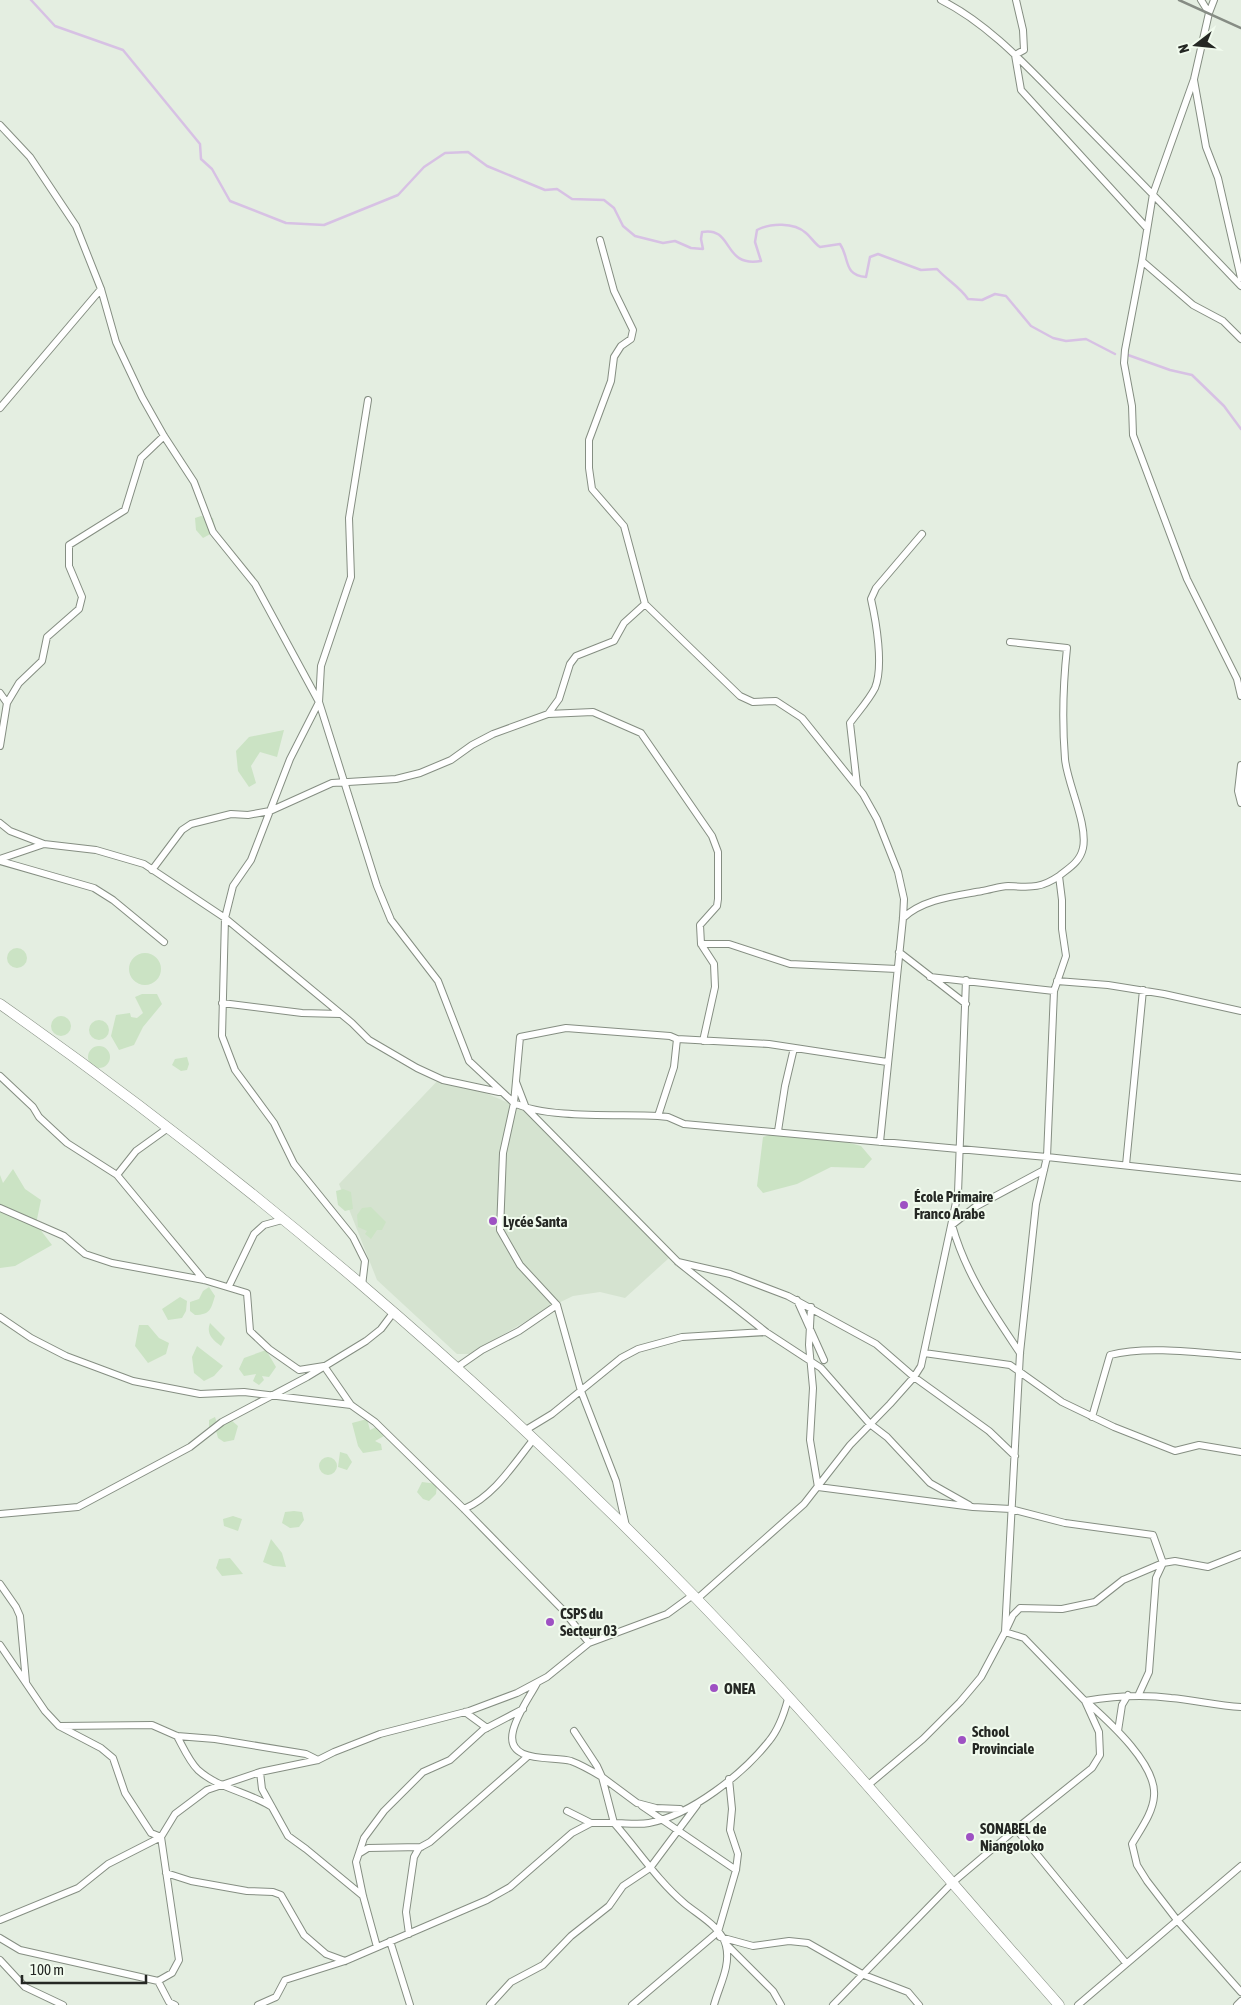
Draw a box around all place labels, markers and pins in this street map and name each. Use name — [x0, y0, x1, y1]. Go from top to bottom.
place label: École Primaire Franco Arabe — [914, 1188, 994, 1222]
marker: École Primaire Franco Arabe — [898, 1199, 910, 1211]
place label: Lycée Santa — [503, 1213, 567, 1230]
marker: Lycée Santa — [487, 1215, 499, 1227]
place label: CSPS du Secteur 03 — [560, 1605, 617, 1639]
marker: CSPS du Secteur 03 — [544, 1616, 556, 1628]
place label: ONEA — [724, 1680, 756, 1697]
marker: ONEA — [708, 1682, 720, 1694]
place label: School Provinciale — [972, 1723, 1034, 1757]
marker: School Provinciale — [956, 1734, 968, 1746]
place label: SONABEL de Niangoloko — [980, 1820, 1047, 1854]
marker: SONABEL de Niangoloko — [964, 1831, 976, 1843]

